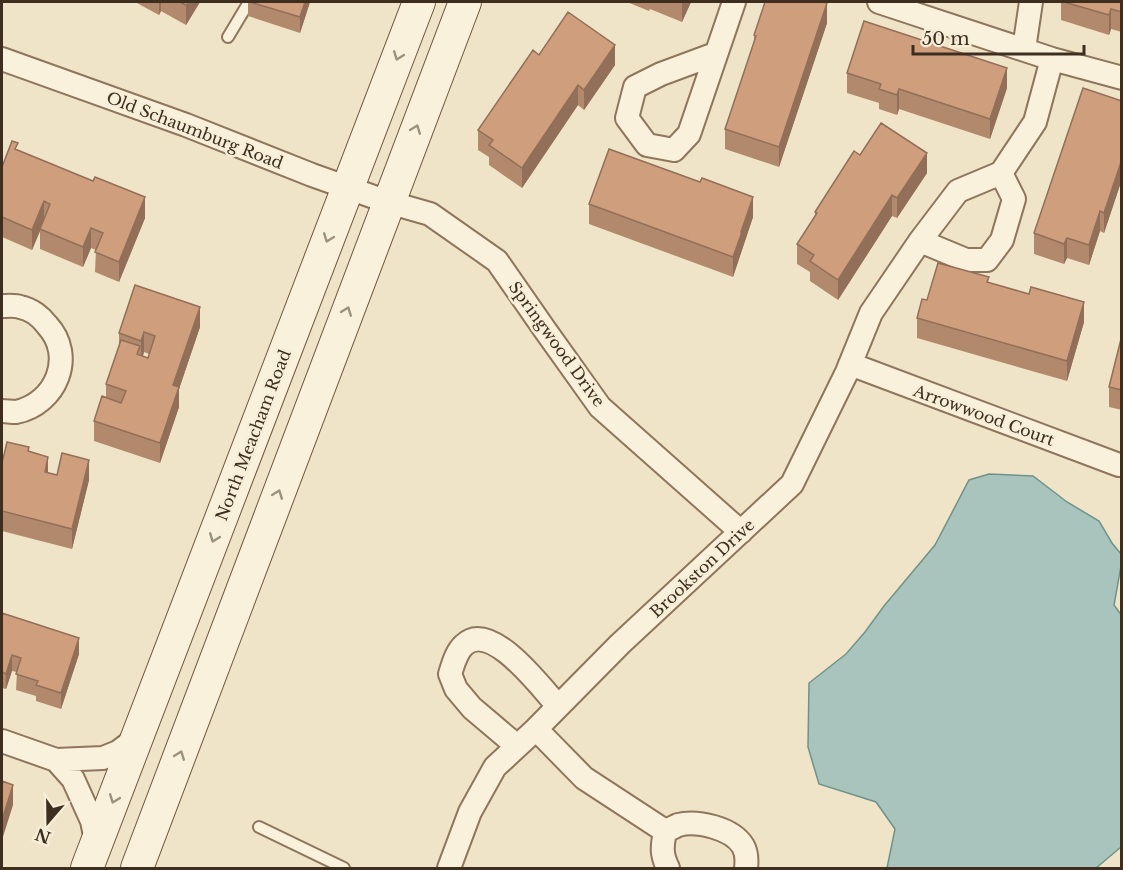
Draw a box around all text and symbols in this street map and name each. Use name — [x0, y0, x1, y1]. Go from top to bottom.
scale bar — [913, 18, 1084, 56]
text: 50 m — [922, 28, 970, 50]
one-way arrow — [392, 50, 405, 61]
street label: Old Schaumburg Road — [104, 87, 286, 173]
one-way arrow — [409, 124, 421, 135]
one-way arrow — [323, 232, 335, 243]
street label: Springwood Drive — [505, 277, 609, 411]
one-way arrow — [340, 307, 352, 318]
street label: North Meacham Road — [211, 346, 295, 523]
street label: Arrowwood Court — [910, 380, 1057, 450]
one-way arrow — [271, 489, 283, 500]
street label: Brookston Drive — [646, 514, 758, 622]
one-way arrow — [209, 532, 221, 543]
one-way arrow — [172, 750, 185, 761]
north arrow — [18, 792, 78, 852]
one-way arrow — [109, 793, 121, 804]
text: N — [32, 824, 53, 848]

